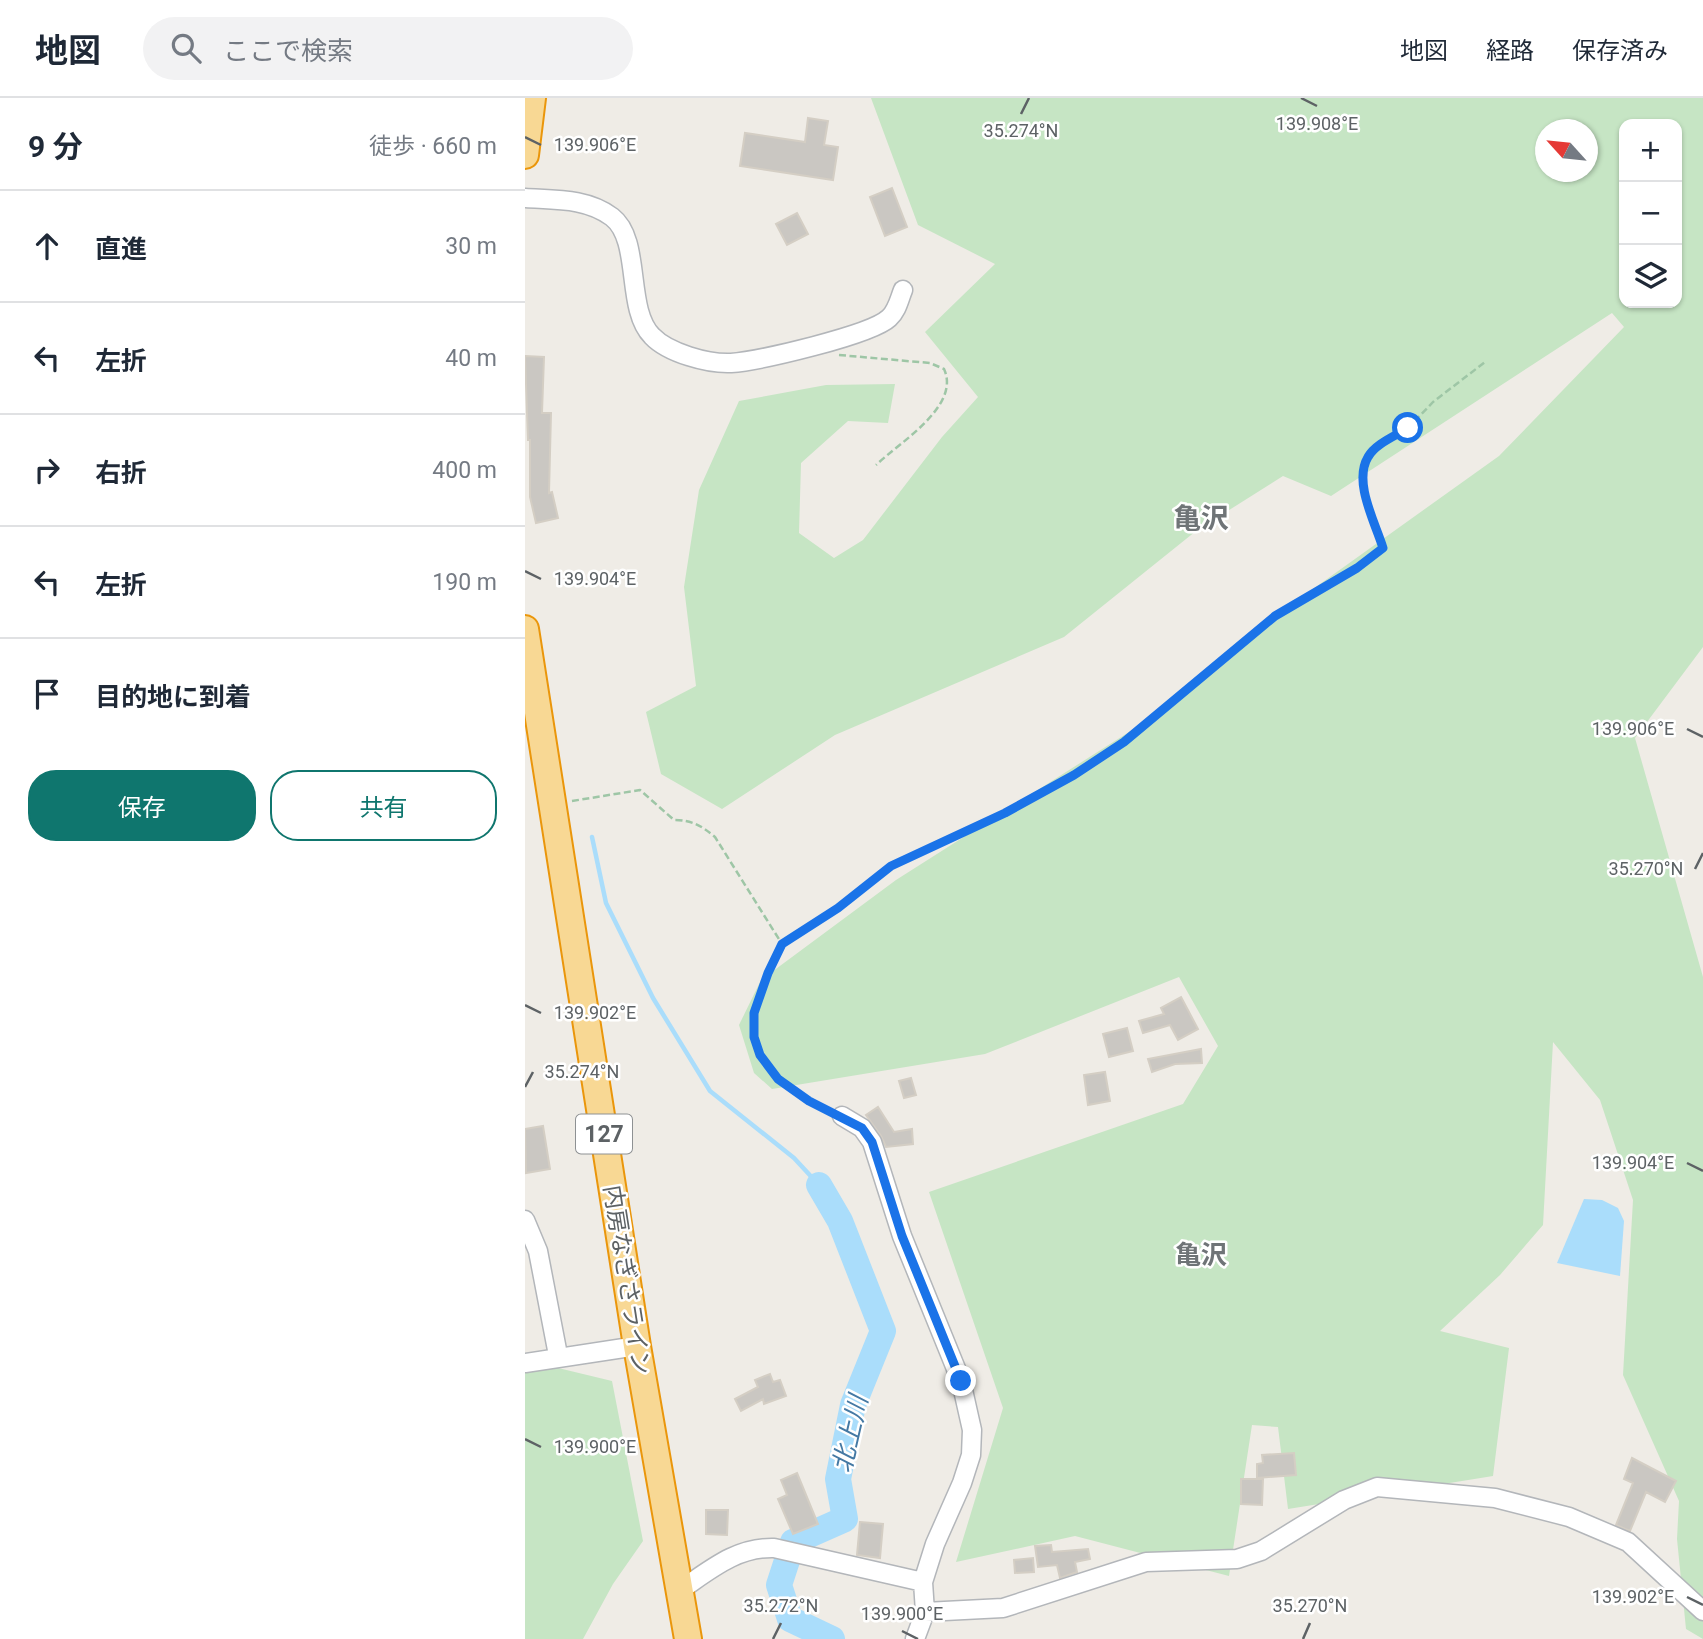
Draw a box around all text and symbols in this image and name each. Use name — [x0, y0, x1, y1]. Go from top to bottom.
search box — [143, 17, 633, 80]
icon: search — [167, 29, 205, 67]
text: 地図 — [35, 31, 101, 70]
text: ここで検索 — [223, 36, 353, 66]
text: 地図 — [1400, 37, 1448, 65]
text: 経路 — [1486, 37, 1534, 65]
text: 保存済み — [1572, 37, 1668, 65]
text: 139.908°E — [1276, 113, 1358, 134]
north arrow — [1535, 119, 1598, 182]
map controls — [1619, 119, 1682, 308]
button: + — [1619, 119, 1682, 182]
text: 35.274°N — [984, 120, 1058, 141]
text: 9 分 — [28, 129, 83, 164]
text: 徒歩 · 660 m — [369, 133, 497, 160]
text: 139.906°E — [554, 134, 636, 155]
button: − — [1619, 182, 1682, 245]
icon: ahead — [28, 227, 66, 265]
text: 30 m — [445, 233, 497, 260]
text: 直進 — [95, 234, 147, 264]
button: layers — [1619, 245, 1682, 308]
icon: left — [28, 339, 66, 377]
text: 40 m — [445, 345, 497, 372]
text: 左折 — [95, 346, 147, 376]
route start — [1392, 412, 1423, 443]
icon: right — [28, 451, 66, 489]
text: 400 m — [432, 457, 497, 484]
text: 右折 — [95, 458, 147, 488]
district label: 亀沢 — [1173, 502, 1229, 535]
icon: left — [28, 563, 66, 601]
text: 139.904°E — [554, 568, 636, 589]
text: 190 m — [432, 569, 497, 596]
text: 左折 — [95, 570, 147, 600]
icon: arrive — [28, 675, 66, 713]
text: 目的地に到着 — [95, 682, 251, 712]
text: 139.906°E — [1592, 718, 1674, 739]
button: 保存 — [28, 770, 256, 841]
button: 共有 — [270, 770, 497, 841]
text: 35.270°N — [1609, 858, 1683, 879]
text: 139.902°E — [554, 1002, 636, 1023]
text: 35.274°N — [545, 1061, 619, 1082]
road number: 127 — [576, 1114, 632, 1154]
text: 139.904°E — [1592, 1152, 1674, 1173]
street label: 内房なぎさライン — [598, 1183, 656, 1377]
district label: 亀沢 — [1175, 1240, 1227, 1270]
route end — [945, 1365, 976, 1396]
water label: 北上川 — [827, 1390, 874, 1475]
text: 139.900°E — [554, 1436, 636, 1457]
text: 139.902°E — [1592, 1586, 1674, 1607]
text: 35.272°N — [744, 1595, 818, 1616]
text: 35.270°N — [1273, 1595, 1347, 1616]
text: 139.900°E — [861, 1603, 943, 1624]

